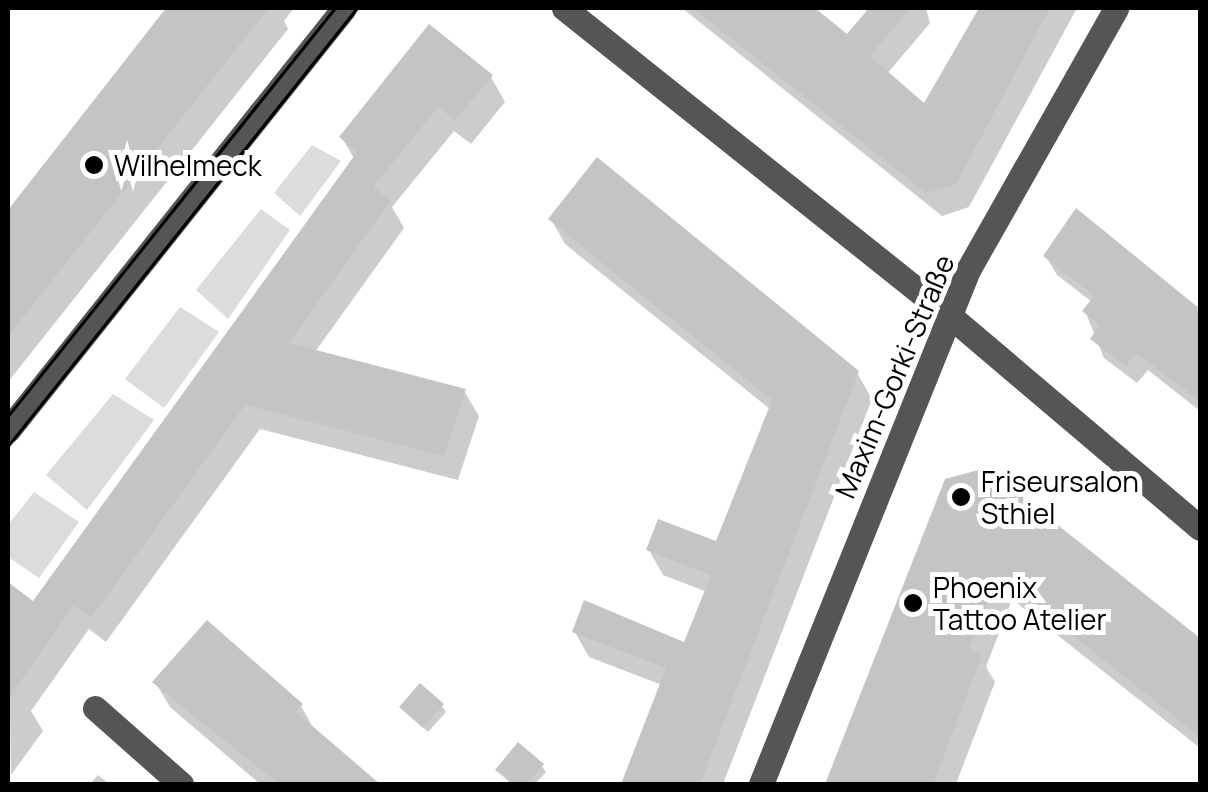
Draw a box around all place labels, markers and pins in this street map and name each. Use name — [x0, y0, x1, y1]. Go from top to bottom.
place label: Wilhelmeck — [114, 148, 262, 182]
marker: Wilhelmeck — [83, 154, 105, 176]
place label: Friseursalon Sthiel — [981, 464, 1139, 530]
marker: Friseursalon Sthiel — [950, 486, 972, 508]
place label: Phoenix Tattoo Atelier — [933, 570, 1107, 636]
marker: Phoenix Tattoo Atelier — [902, 592, 924, 614]

